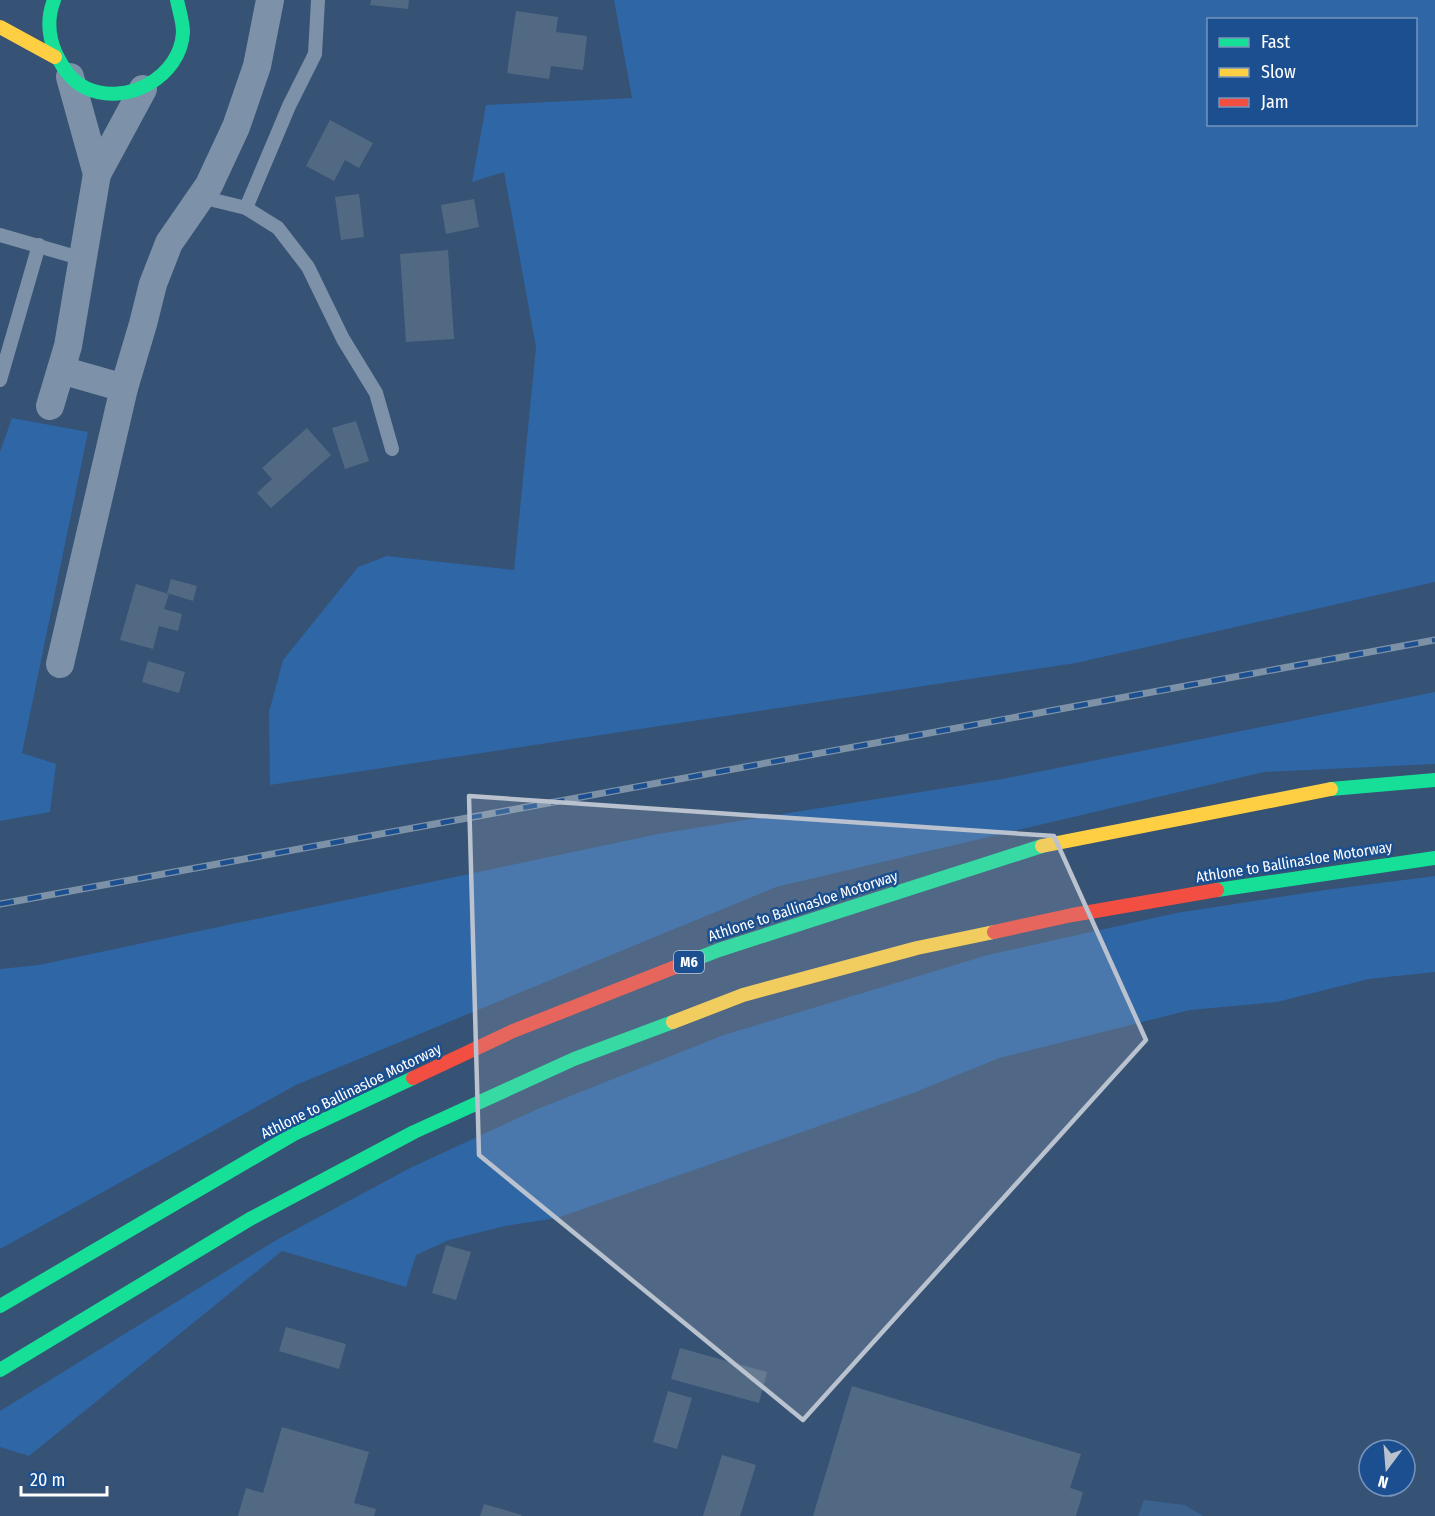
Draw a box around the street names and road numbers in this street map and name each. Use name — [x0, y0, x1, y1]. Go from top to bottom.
street label: Athlone to Ballinasloe Motorway — [1195, 838, 1394, 886]
street label: Athlone to Ballinasloe Motorway — [706, 867, 901, 945]
road number: M6 — [674, 951, 704, 973]
street label: Athlone to Ballinasloe Motorway — [258, 1039, 444, 1143]

